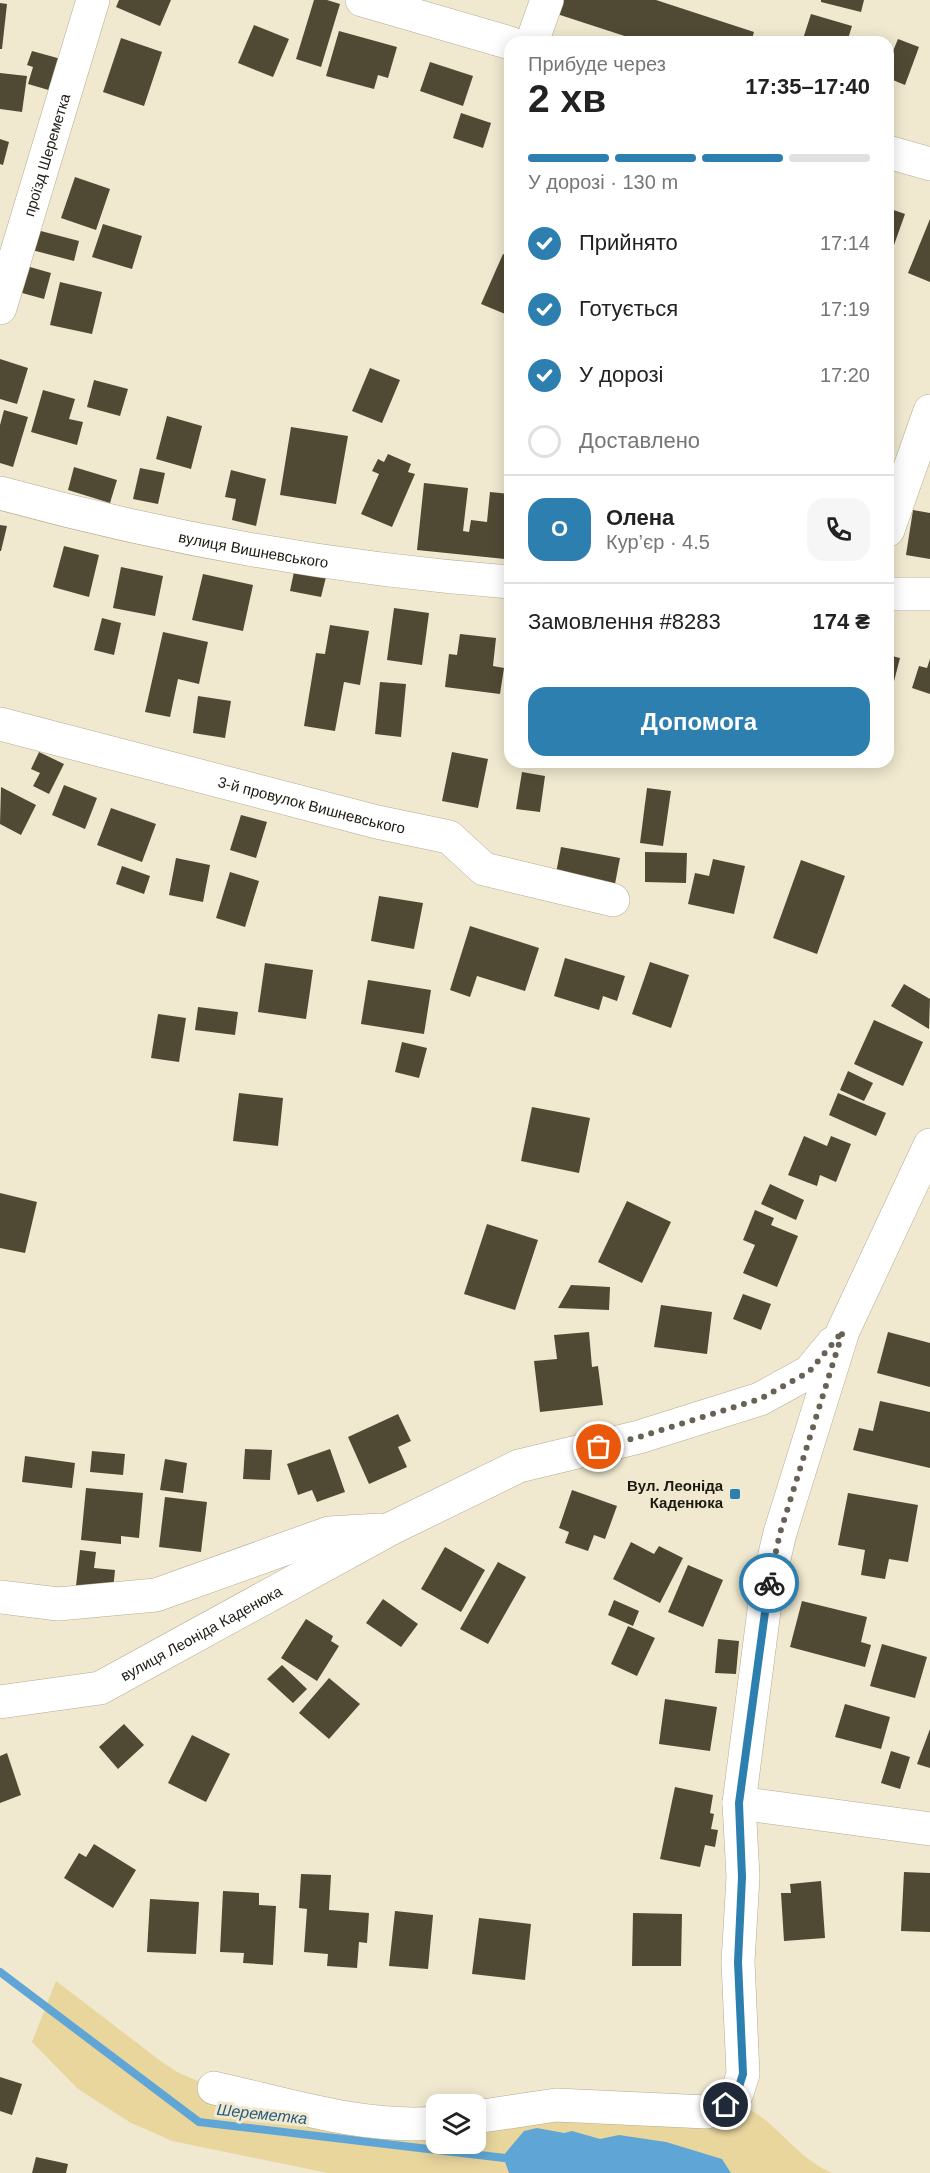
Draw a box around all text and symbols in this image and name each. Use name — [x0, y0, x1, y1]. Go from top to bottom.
text: Прибуде через — [528, 53, 666, 75]
text: 17:35–17:40 — [745, 74, 870, 99]
text: 2 хв — [528, 77, 606, 120]
street label: проїзд Шереметка — [20, 91, 73, 218]
text: У дорозі · 130 m — [528, 171, 678, 193]
icon: check — [528, 227, 561, 260]
text: Прийнято — [579, 230, 678, 255]
text: 17:14 — [820, 232, 870, 254]
icon: check — [528, 293, 561, 326]
text: Готується — [579, 296, 678, 321]
text: 17:19 — [820, 298, 870, 320]
icon: check — [528, 359, 561, 392]
text: У дорозі — [579, 362, 663, 387]
text: 17:20 — [820, 364, 870, 386]
text: Доставлено — [579, 428, 700, 453]
button: phone — [807, 498, 870, 561]
text: Олена — [606, 505, 674, 530]
text: О — [551, 516, 568, 541]
street label: вулиця Вишневського — [177, 528, 330, 570]
text: Кур’єр · 4.5 — [606, 531, 710, 553]
text: Замовлення #8283 — [528, 609, 721, 634]
text: 174 ₴ — [813, 609, 870, 634]
button: Допомога — [528, 687, 870, 756]
street label: 3-й провулок Вишневського — [216, 773, 407, 836]
pin — [573, 1421, 624, 1472]
icon: bag — [582, 1430, 615, 1463]
place label: Вул. Леоніда Каденюка — [627, 1477, 724, 1511]
marker: Вул. Леоніда Каденюка — [728, 1487, 742, 1501]
courier — [739, 1553, 799, 1613]
icon: bike — [753, 1567, 786, 1600]
street label: вулиця Леоніда Каденюка — [117, 1581, 285, 1684]
pin — [700, 2079, 751, 2130]
icon: home — [709, 2088, 742, 2121]
map controls — [426, 2094, 486, 2154]
button: layers — [426, 2094, 486, 2154]
water label: Шереметка — [216, 2101, 308, 2127]

